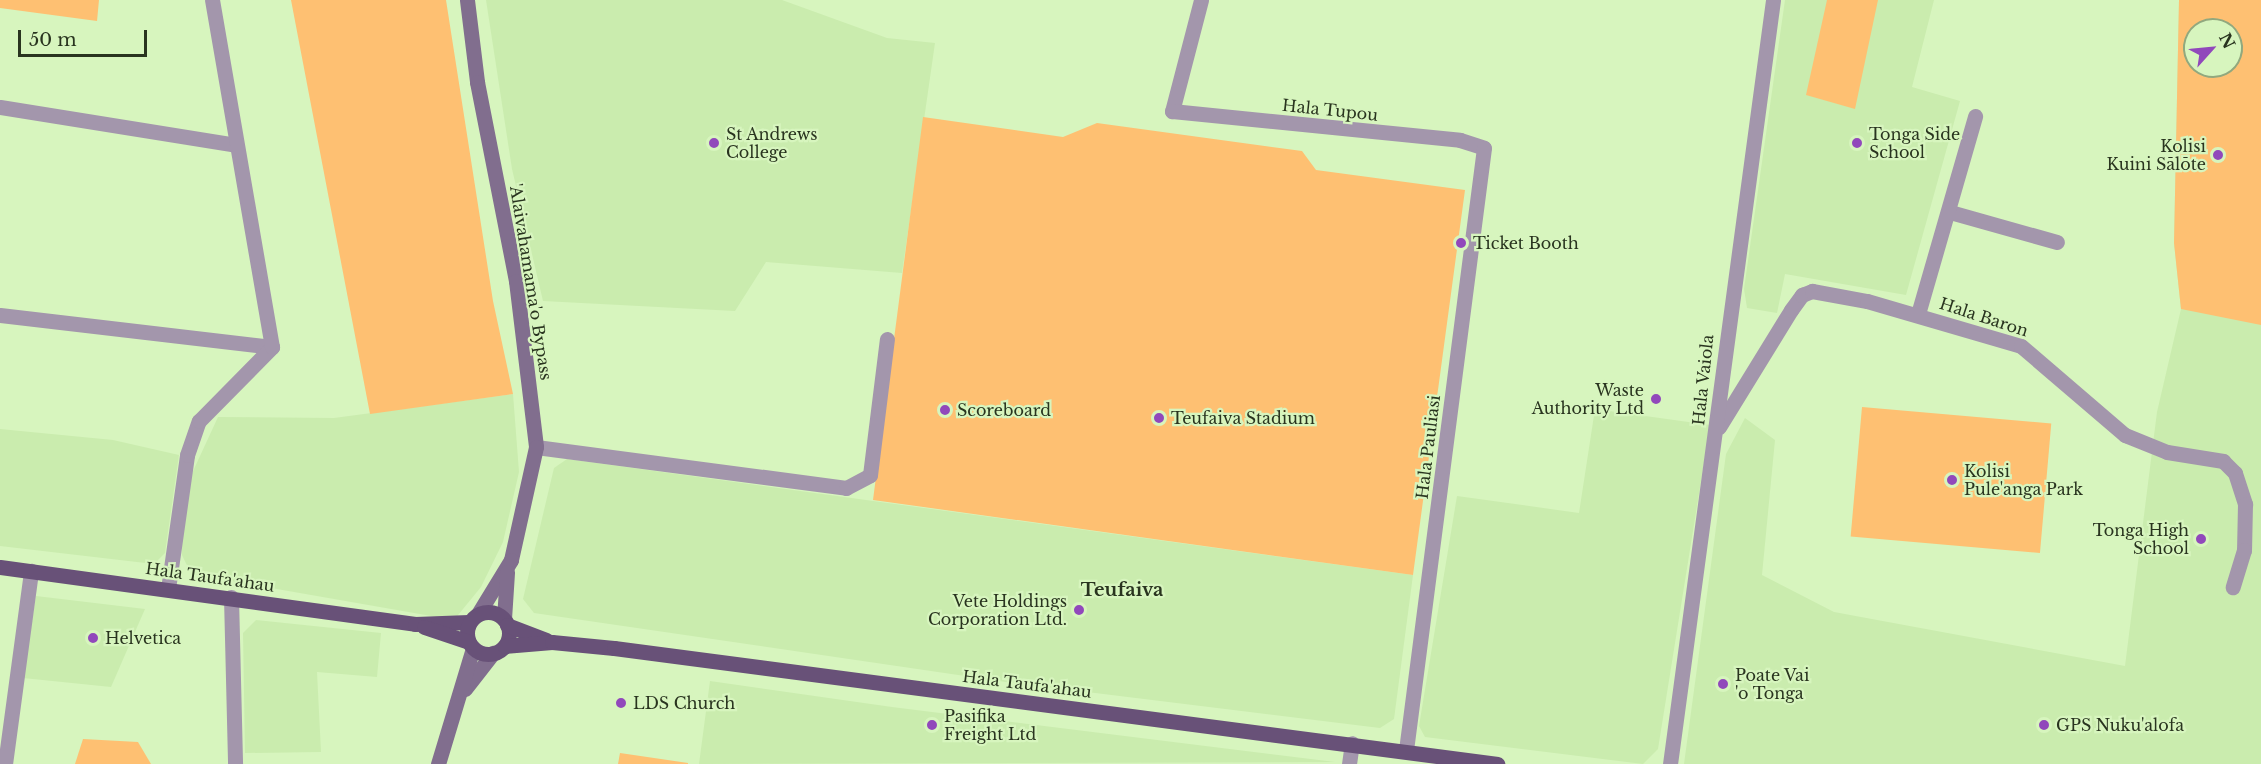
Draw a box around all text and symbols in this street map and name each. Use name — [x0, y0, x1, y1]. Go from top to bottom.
scale bar — [21, 18, 150, 56]
north arrow — [2183, 18, 2243, 78]
text: 50 m — [29, 29, 77, 51]
text: N — [2215, 29, 2240, 52]
street label: Hala Tupou — [1281, 95, 1379, 125]
place label: St Andrews College — [726, 124, 818, 162]
place label: Tonga Side School — [1869, 124, 1960, 162]
marker: St Andrews College — [707, 136, 721, 150]
marker: Tonga Side School — [1850, 136, 1864, 150]
place label: Kolisi Kuini Sālōte — [2106, 136, 2206, 174]
marker: Kolisi Kuini Sālōte — [2211, 148, 2225, 162]
street label: 'Alaivahamama'o Bypass — [506, 182, 556, 382]
place label: Ticket Booth — [1473, 233, 1579, 253]
marker: Ticket Booth — [1454, 236, 1468, 250]
street label: Hala Baron — [1937, 294, 2031, 340]
street label: Hala Vaiola — [1689, 333, 1717, 427]
place label: Waste Authority Ltd — [1531, 380, 1644, 418]
marker: Waste Authority Ltd — [1649, 392, 1663, 406]
street label: Hala Pauliasi — [1412, 394, 1444, 500]
place label: Scoreboard — [957, 400, 1051, 420]
marker: Scoreboard — [938, 403, 952, 417]
place label: Teufaiva Stadium — [1171, 408, 1315, 428]
marker: Teufaiva Stadium — [1152, 411, 1166, 425]
place label: Kolisi Pule'anga Park — [1964, 461, 2083, 499]
marker: Kolisi Pule'anga Park — [1945, 473, 1959, 487]
place label: Tonga High School — [2093, 520, 2189, 558]
marker: Tonga High School — [2194, 532, 2208, 546]
street label: Hala Taufa'ahau — [144, 558, 276, 596]
district label: Teufaiva — [1081, 579, 1163, 601]
place label: Vete Holdings Corporation Ltd. — [928, 591, 1067, 629]
marker: Vete Holdings Corporation Ltd. — [1072, 603, 1086, 617]
place label: Helvetica — [105, 628, 181, 648]
marker: Helvetica — [86, 631, 100, 645]
place label: Poate Vai 'o Tonga — [1735, 665, 1810, 703]
street label: Hala Taufa'ahau — [961, 666, 1093, 702]
marker: Poate Vai 'o Tonga — [1716, 677, 1730, 691]
place label: LDS Church — [633, 693, 735, 713]
marker: LDS Church — [614, 696, 628, 710]
place label: Pasifika Freight Ltd — [944, 706, 1036, 744]
place label: GPS Nuku'alofa — [2056, 715, 2184, 735]
marker: Pasifika Freight Ltd — [925, 718, 939, 732]
marker: GPS Nuku'alofa — [2037, 718, 2051, 732]

